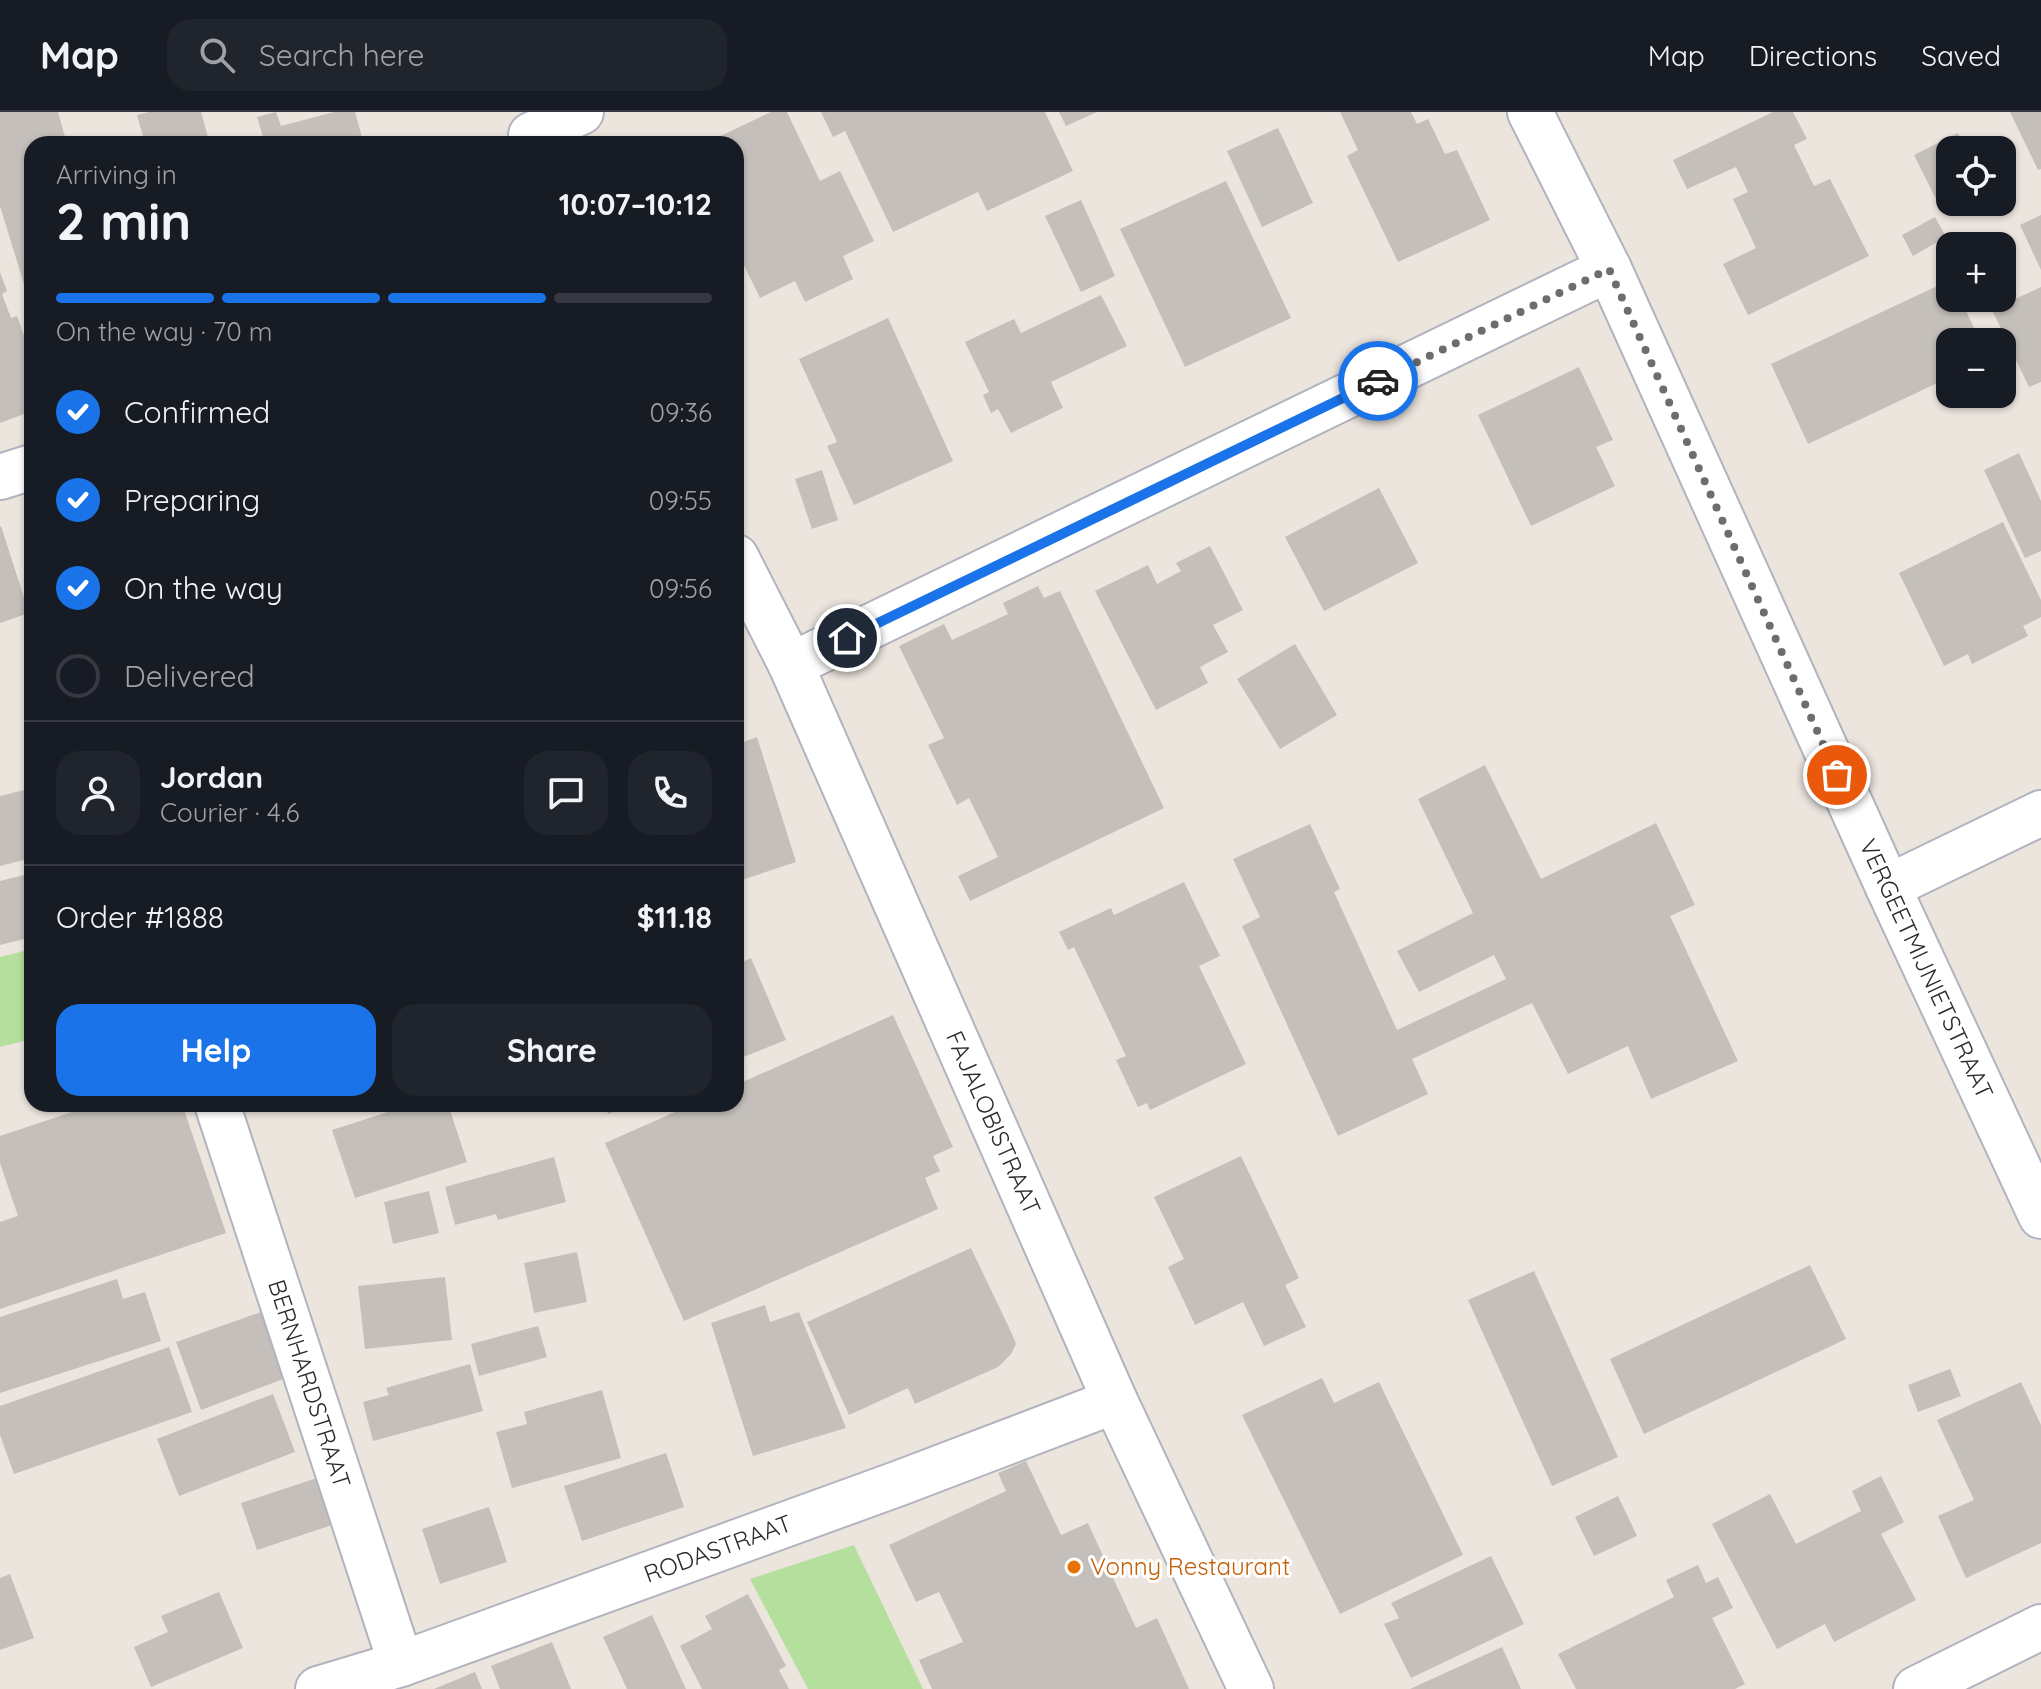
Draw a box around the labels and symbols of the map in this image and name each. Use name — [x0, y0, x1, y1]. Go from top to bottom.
courier — [1338, 341, 1418, 421]
pin — [813, 604, 881, 672]
pin — [1803, 741, 1871, 809]
street label: VERGEETMIJNIETSTRAAT — [1853, 834, 2000, 1103]
street label: FAJALOBISTRAAT — [940, 1026, 1048, 1219]
street label: BERNHARDSTRAAT — [262, 1276, 358, 1492]
street label: RODASTRAAT — [640, 1507, 796, 1589]
place label: Vonny Restaurant — [1090, 1551, 1290, 1581]
marker: Vonny Restaurant — [1065, 1558, 1083, 1576]

